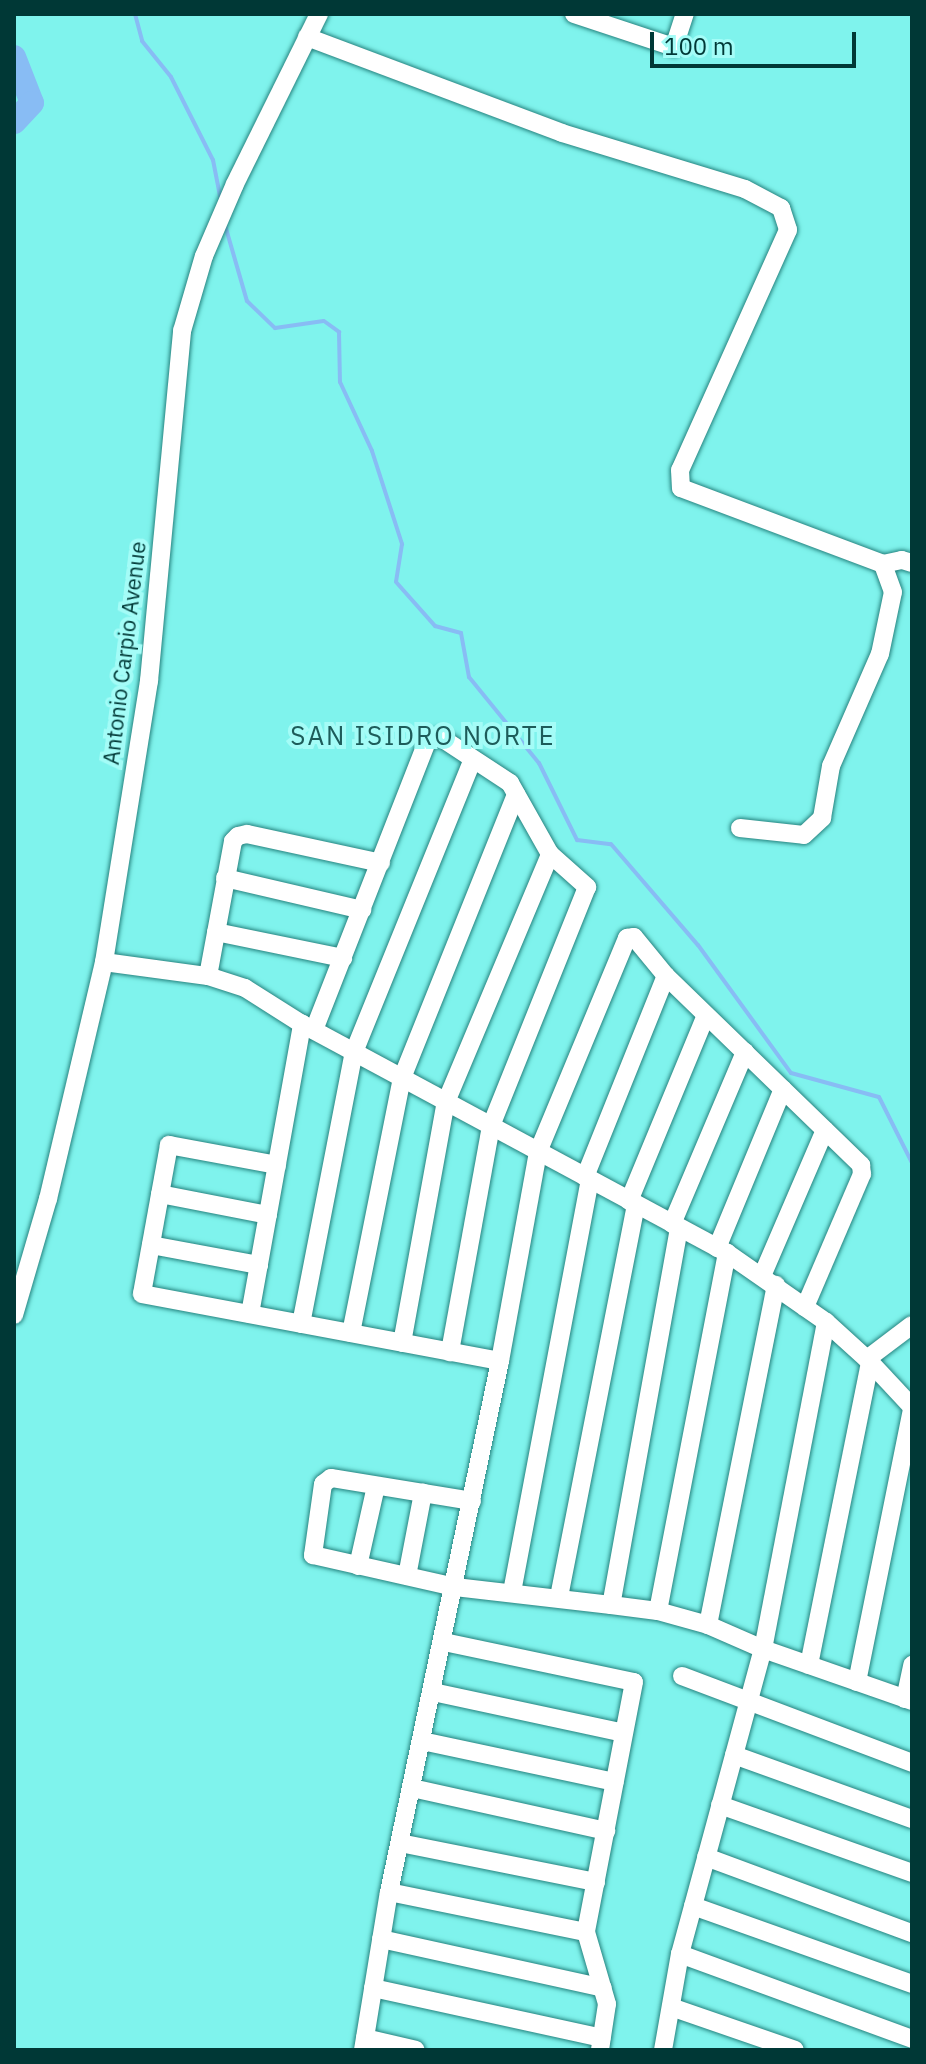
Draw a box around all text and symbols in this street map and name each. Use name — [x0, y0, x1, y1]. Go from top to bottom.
scale bar — [654, 16, 860, 66]
text: 100 m — [664, 30, 734, 62]
street label: Antonio Carpio Avenue — [97, 540, 151, 766]
district label: SAN ISIDRO NORTE — [290, 720, 556, 752]

